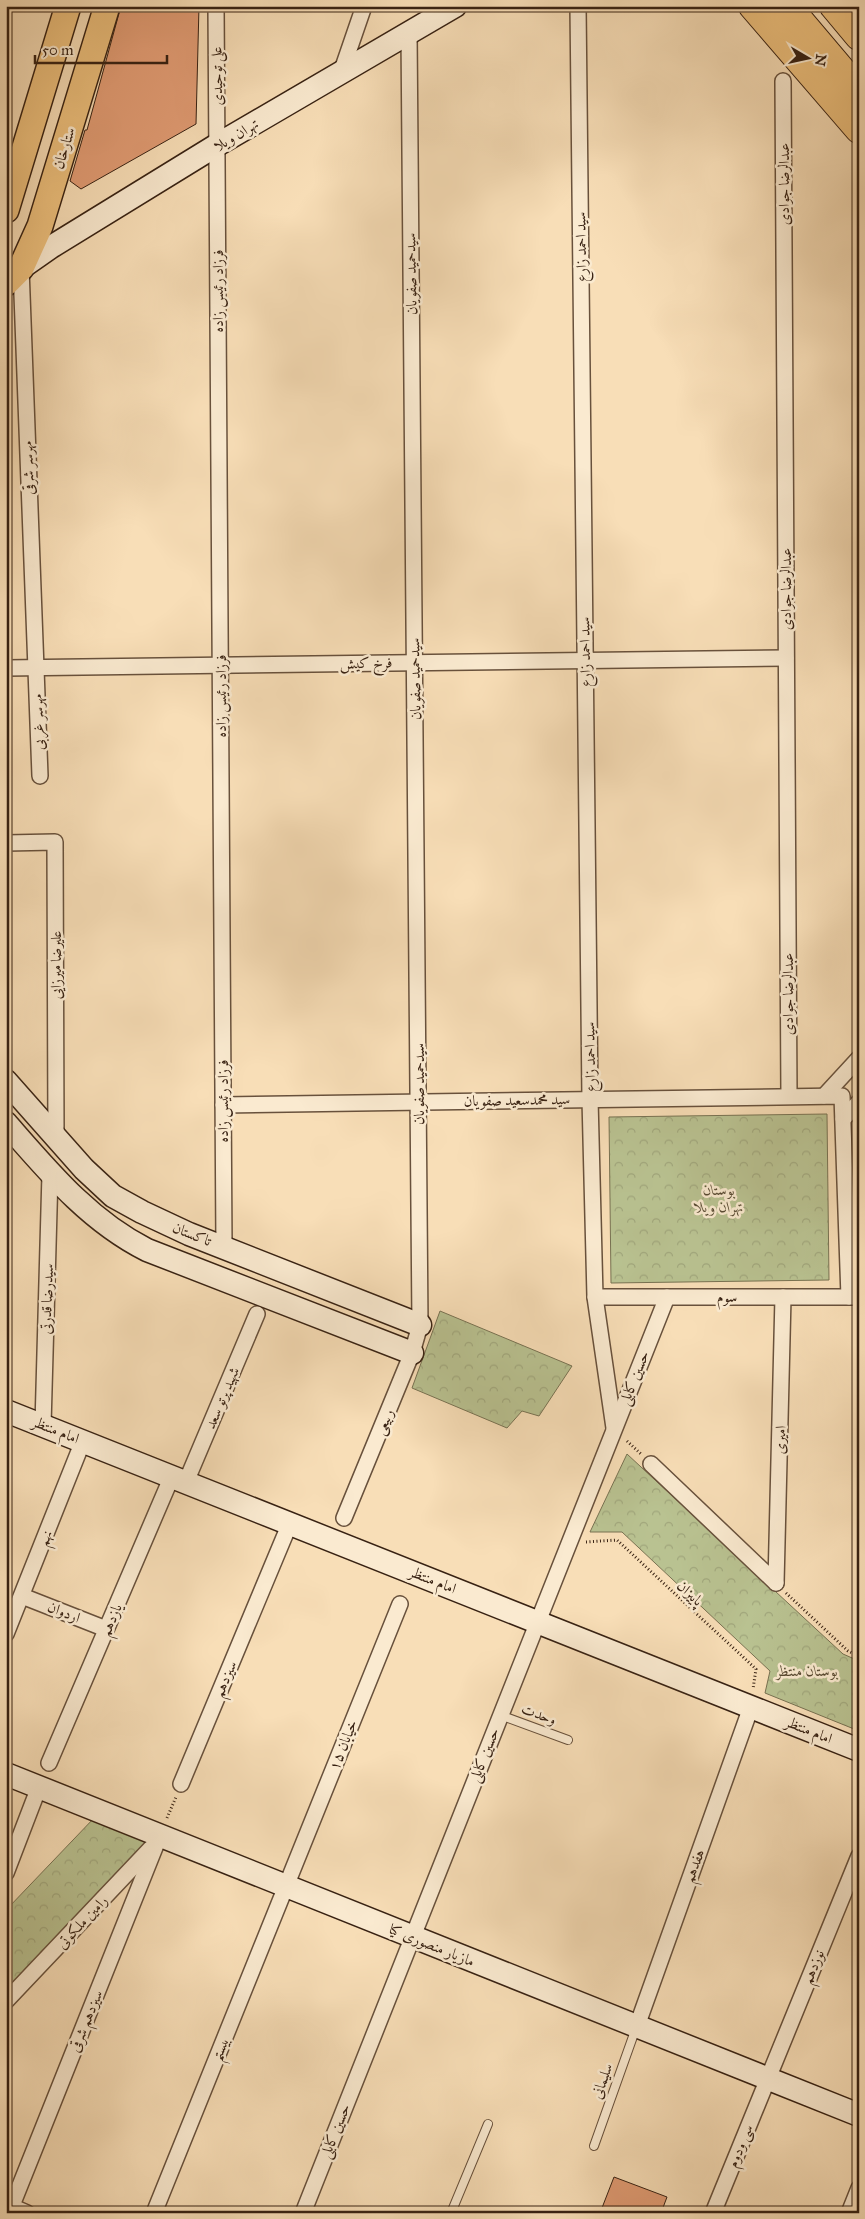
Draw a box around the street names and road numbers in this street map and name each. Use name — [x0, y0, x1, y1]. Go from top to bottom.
street label: علی توحیدی — [207, 46, 229, 106]
street label: تهران ویلا — [210, 114, 262, 156]
street label: ستارخان — [49, 125, 79, 171]
street label: عبدالرضا جوادی — [775, 143, 793, 225]
street label: سید احمد زارع — [571, 212, 595, 282]
street label: سیدحمید صفویان — [401, 233, 421, 315]
street label: فرزاد رئیس زاده — [209, 250, 228, 333]
street label: مهرسر شرقی — [18, 440, 39, 495]
street label: عبدالرضا جوادی — [777, 548, 795, 630]
street label: سید احمد زارع — [575, 617, 599, 687]
street label: سیدحمید صفویان — [405, 638, 425, 720]
street label: فرخ کیش — [340, 654, 392, 676]
street label: فرزاد رئیس زاده — [212, 655, 231, 738]
street label: مهرسر غربی — [28, 693, 50, 750]
street label: علیرضا میرزایی — [47, 931, 66, 999]
street label: عبدالرضا جوادی — [779, 953, 797, 1035]
street label: سید احمد زارع — [580, 1022, 604, 1092]
street label: سیدحمید صفویان — [410, 1043, 428, 1125]
street label: فرزاد رئیس زاده — [214, 1060, 233, 1143]
street label: سید محمدسعید صفویان — [464, 1090, 570, 1110]
street label: تاکستان — [170, 1218, 214, 1250]
street label: سیدرضا قدرتی — [37, 1263, 57, 1335]
street label: سوم — [717, 1288, 737, 1310]
street label: حسین کابلی — [615, 1348, 655, 1409]
street label: شهید پرتو سعد — [201, 1364, 244, 1432]
street label: ربیعی — [371, 1406, 399, 1438]
street label: امام منتظر — [27, 1412, 82, 1451]
street label: امیری — [771, 1425, 789, 1455]
street label: نهم — [34, 1527, 61, 1551]
street label: امام منتظر — [404, 1562, 459, 1601]
street label: پاییزان — [672, 1576, 708, 1612]
street label: اردوان — [45, 1597, 83, 1627]
street label: یازدهم — [96, 1600, 131, 1641]
street label: سیزدهم — [209, 1658, 245, 1702]
street label: وحدت — [519, 1699, 559, 1729]
street label: امام منتظر — [780, 1712, 835, 1751]
street label: خیابان ۱۵ — [325, 1717, 361, 1773]
street label: حسین کابلی — [465, 1725, 505, 1786]
street label: هفدهم — [680, 1847, 713, 1887]
street label: رامین ملکوتی — [53, 1892, 111, 1952]
street label: مازیار منصوری کیا — [387, 1920, 477, 1970]
street label: نوزدهم — [798, 1947, 833, 1989]
street label: سیزدهم شرقی — [65, 1987, 111, 2057]
street label: بیستم — [207, 2034, 238, 2066]
street label: سلیمانی — [588, 2061, 616, 2101]
street label: حسین کابلی — [316, 2101, 356, 2162]
street label: سی ودوم — [723, 2122, 760, 2172]

